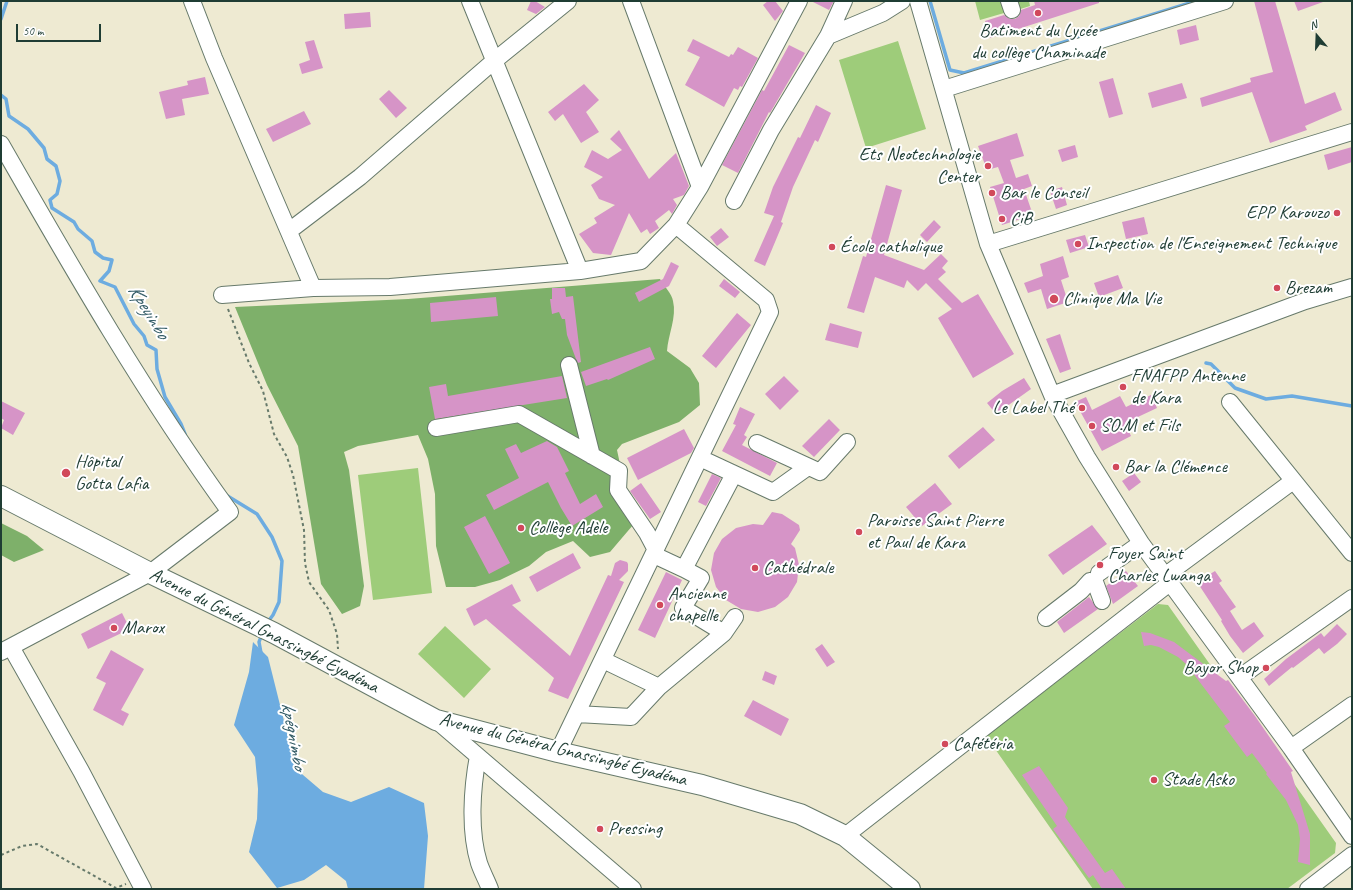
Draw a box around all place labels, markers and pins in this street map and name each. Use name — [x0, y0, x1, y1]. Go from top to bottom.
marker: Batiment du Lycée du collège Chaminade — [1033, 8, 1043, 18]
place label: Batiment du Lycée du collège Chaminade — [971, 20, 1105, 64]
place label: Ets Neotechnologie Center — [859, 144, 980, 188]
marker: Ets Neotechnologie Center — [983, 161, 993, 171]
place label: Bar le Conseil — [1000, 182, 1087, 204]
marker: Bar le Conseil — [987, 188, 997, 198]
place label: EPP Karouzo — [1246, 202, 1329, 224]
place label: CiB — [1010, 208, 1032, 230]
marker: EPP Karouzo — [1332, 208, 1342, 218]
marker: CiB — [997, 214, 1007, 224]
place label: Inspection de l'Enseignement Technique — [1086, 233, 1336, 255]
place label: École catholique — [840, 236, 942, 258]
marker: Inspection de l'Enseignement Technique — [1073, 239, 1083, 249]
marker: École catholique — [827, 242, 837, 252]
place label: Brezam — [1285, 277, 1332, 299]
marker: Brezam — [1272, 283, 1282, 293]
place label: Clinique Ma Vie — [1063, 288, 1162, 310]
marker: Clinique Ma Vie — [1048, 293, 1060, 305]
place label: FNAFPP Antenne de Kara — [1131, 365, 1245, 409]
marker: FNAFPP Antenne de Kara — [1118, 382, 1128, 392]
place label: Le Label Thé — [992, 397, 1074, 419]
marker: Le Label Thé — [1077, 403, 1087, 413]
place label: SO.M et Fils — [1100, 415, 1180, 437]
marker: SO.M et Fils — [1087, 421, 1097, 431]
place label: Hôpital Gotta Lafia — [75, 451, 148, 495]
place label: Bar la Clémence — [1124, 456, 1227, 478]
marker: Bar la Clémence — [1111, 462, 1121, 472]
marker: Hôpital Gotta Lafia — [60, 467, 72, 479]
place label: Paroisse Saint Pierre et Paul de Kara — [867, 510, 1003, 554]
place label: Collège Adèle — [529, 517, 607, 539]
marker: Collège Adèle — [516, 523, 526, 533]
marker: Paroisse Saint Pierre et Paul de Kara — [854, 527, 864, 537]
place label: Foyer Saint Charles Lwanga — [1108, 543, 1210, 587]
place label: Cathédrale — [763, 557, 833, 579]
marker: Foyer Saint Charles Lwanga — [1095, 560, 1105, 570]
marker: Cathédrale — [750, 563, 760, 573]
place label: Ancienne chapelle — [668, 583, 726, 627]
marker: Ancienne chapelle — [655, 600, 665, 610]
place label: Marox — [122, 617, 164, 639]
marker: Marox — [109, 623, 119, 633]
place label: Bayor Shop — [1183, 657, 1258, 679]
marker: Bayor Shop — [1261, 663, 1271, 673]
place label: Cafétéria — [953, 733, 1013, 755]
marker: Cafétéria — [940, 739, 950, 749]
place label: Stade Asko — [1162, 769, 1234, 791]
marker: Stade Asko — [1149, 775, 1159, 785]
place label: Pressing — [608, 818, 662, 840]
marker: Pressing — [595, 824, 605, 834]

